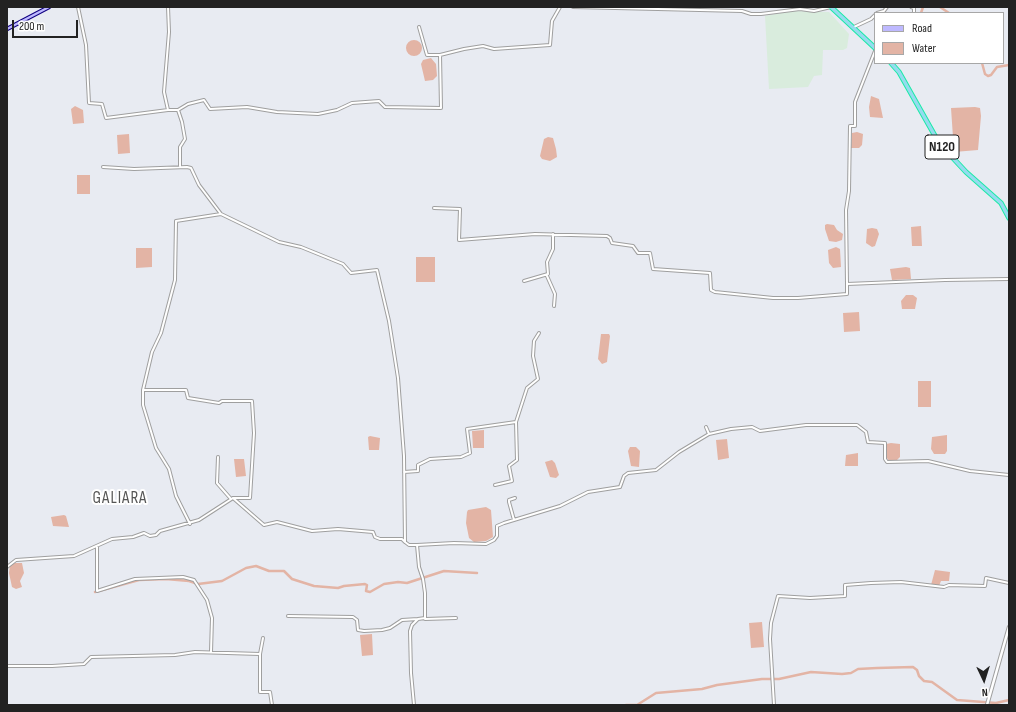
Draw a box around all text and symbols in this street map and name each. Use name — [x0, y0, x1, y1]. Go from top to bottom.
scale bar — [14, 12, 80, 38]
legend — [874, 12, 1004, 64]
text: 200 m — [19, 19, 44, 34]
text: Road — [912, 21, 932, 36]
text: Water — [912, 41, 936, 56]
road number: N120 — [925, 135, 959, 159]
district label: GALIARA — [93, 489, 147, 509]
north arrow — [964, 660, 1004, 700]
text: N — [981, 686, 988, 699]

